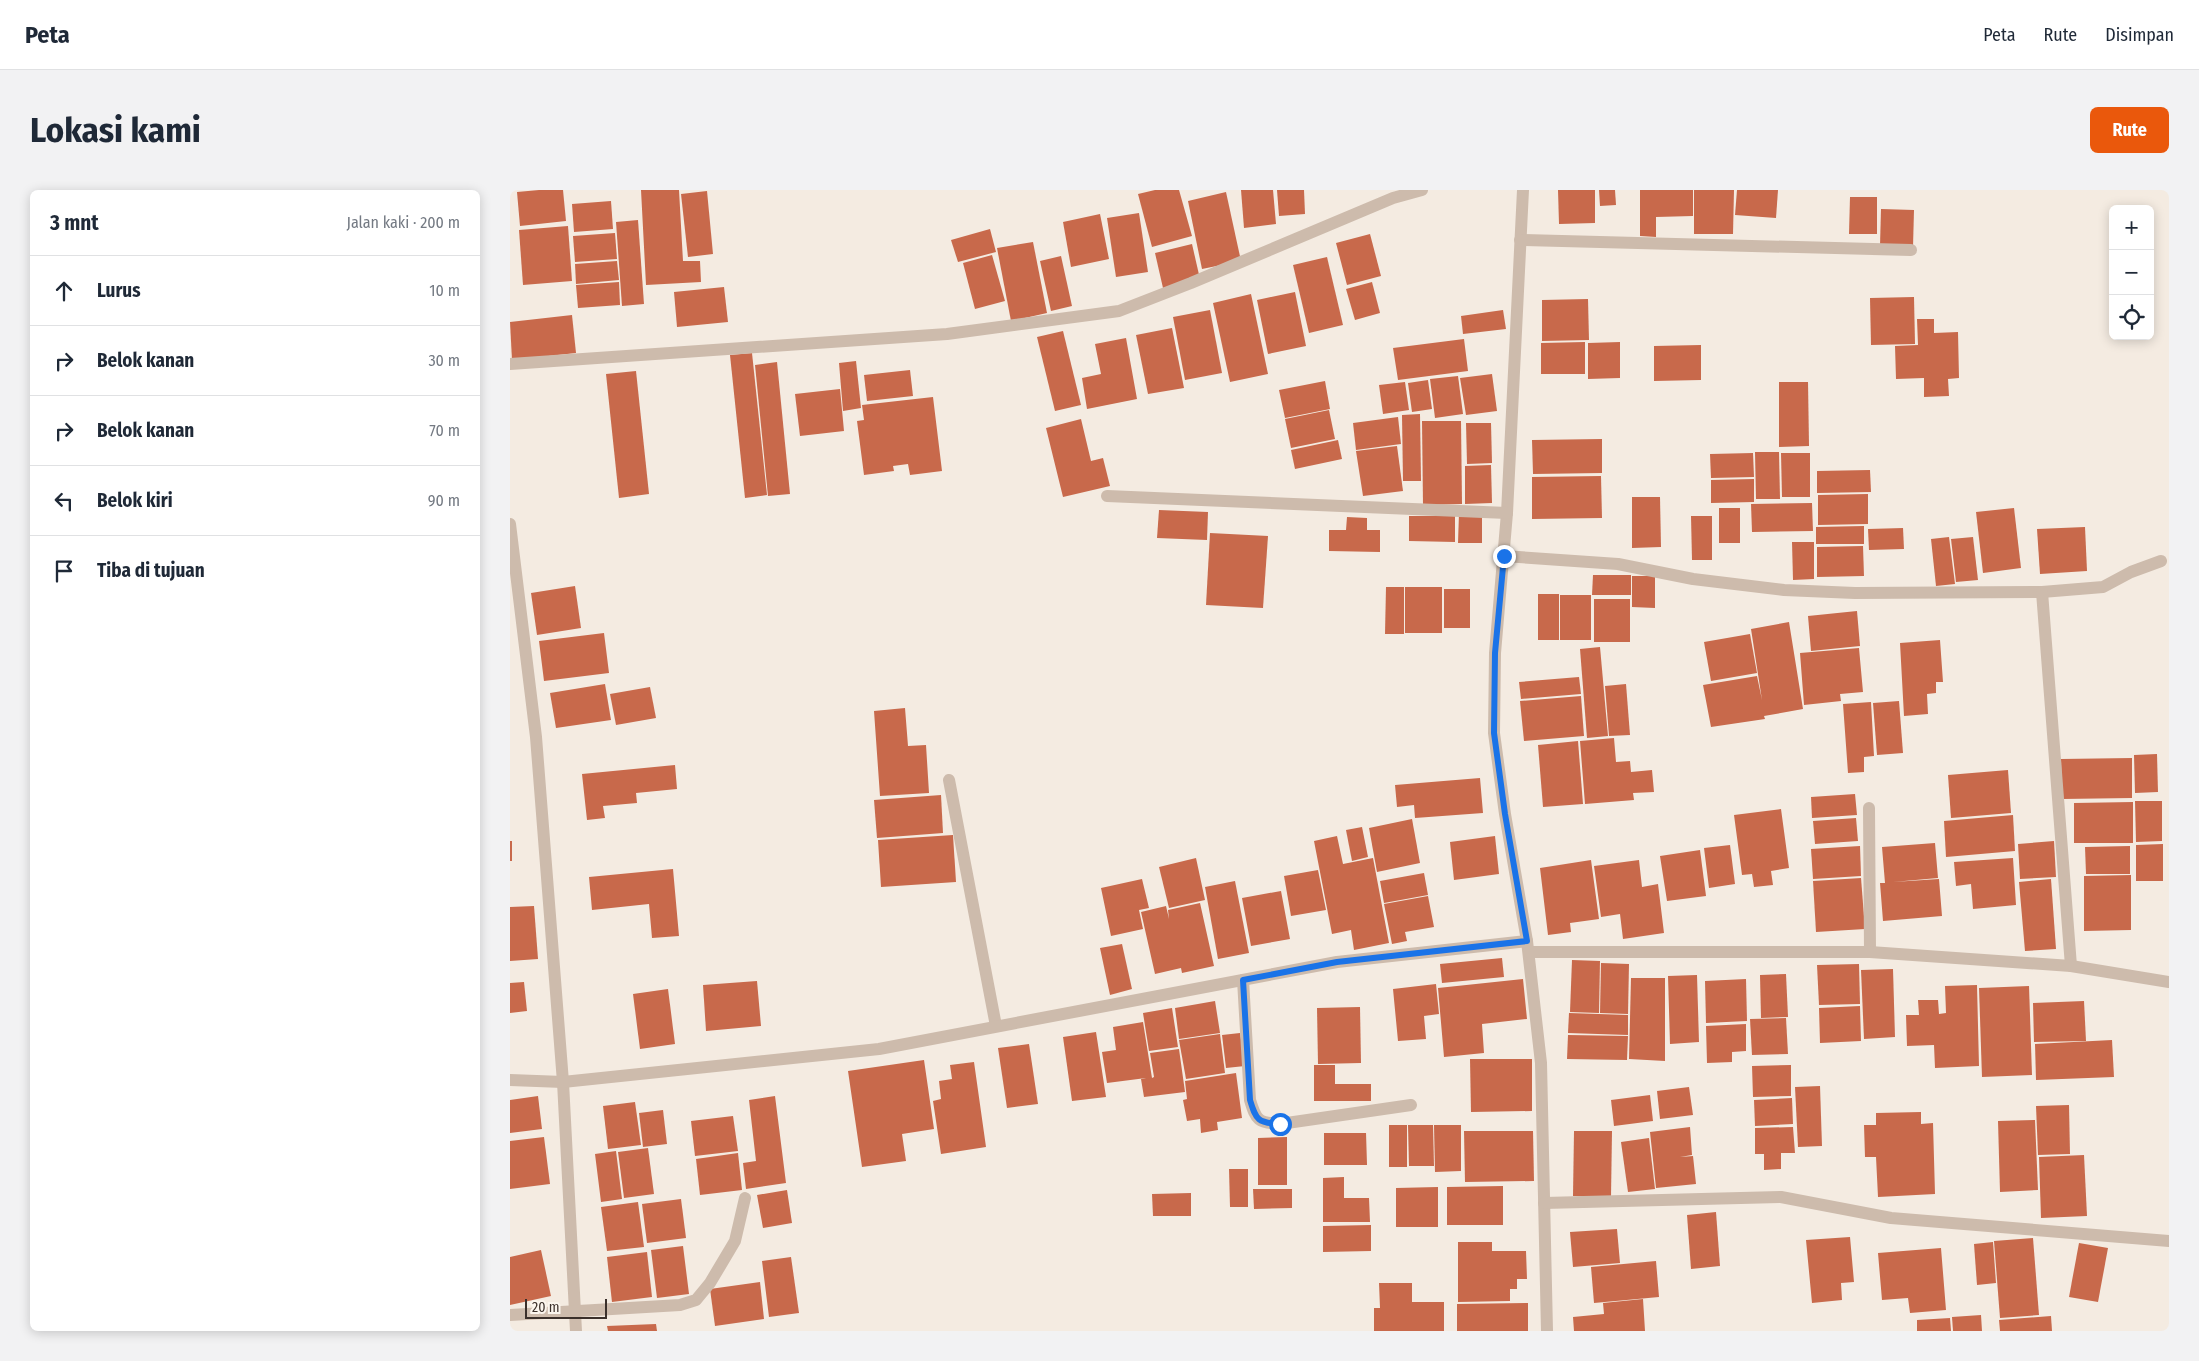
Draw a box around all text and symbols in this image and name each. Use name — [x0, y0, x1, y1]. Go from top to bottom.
text: Peta — [25, 21, 70, 49]
text: Peta — [1983, 24, 2015, 46]
text: Rute — [2043, 24, 2077, 46]
text: Disimpan — [2105, 24, 2174, 46]
button: Rute — [2090, 107, 2169, 153]
text: Lokasi kami — [30, 109, 201, 151]
map controls — [2109, 205, 2154, 340]
button: + — [2109, 205, 2154, 250]
text: 3 mnt — [50, 210, 99, 236]
text: Jalan kaki · 200 m — [347, 213, 460, 232]
button: − — [2109, 250, 2154, 295]
icon: ahead — [50, 277, 78, 305]
text: Lurus — [97, 279, 141, 302]
text: 10 m — [429, 281, 460, 300]
button: locate — [2109, 295, 2154, 340]
icon: right — [50, 347, 78, 375]
text: Belok kanan — [97, 349, 194, 372]
text: 30 m — [428, 351, 460, 370]
icon: right — [50, 417, 78, 445]
text: Belok kanan — [97, 419, 194, 442]
text: 70 m — [429, 421, 460, 440]
icon: left — [50, 487, 78, 515]
text: Belok kiri — [97, 489, 173, 512]
text: 90 m — [428, 491, 460, 510]
route end — [1493, 545, 1516, 568]
icon: arrive — [50, 557, 78, 585]
text: Tiba di tujuan — [97, 559, 205, 582]
route start — [1269, 1113, 1292, 1136]
scale bar — [525, 1296, 608, 1319]
text: 20 m — [532, 1299, 560, 1316]

